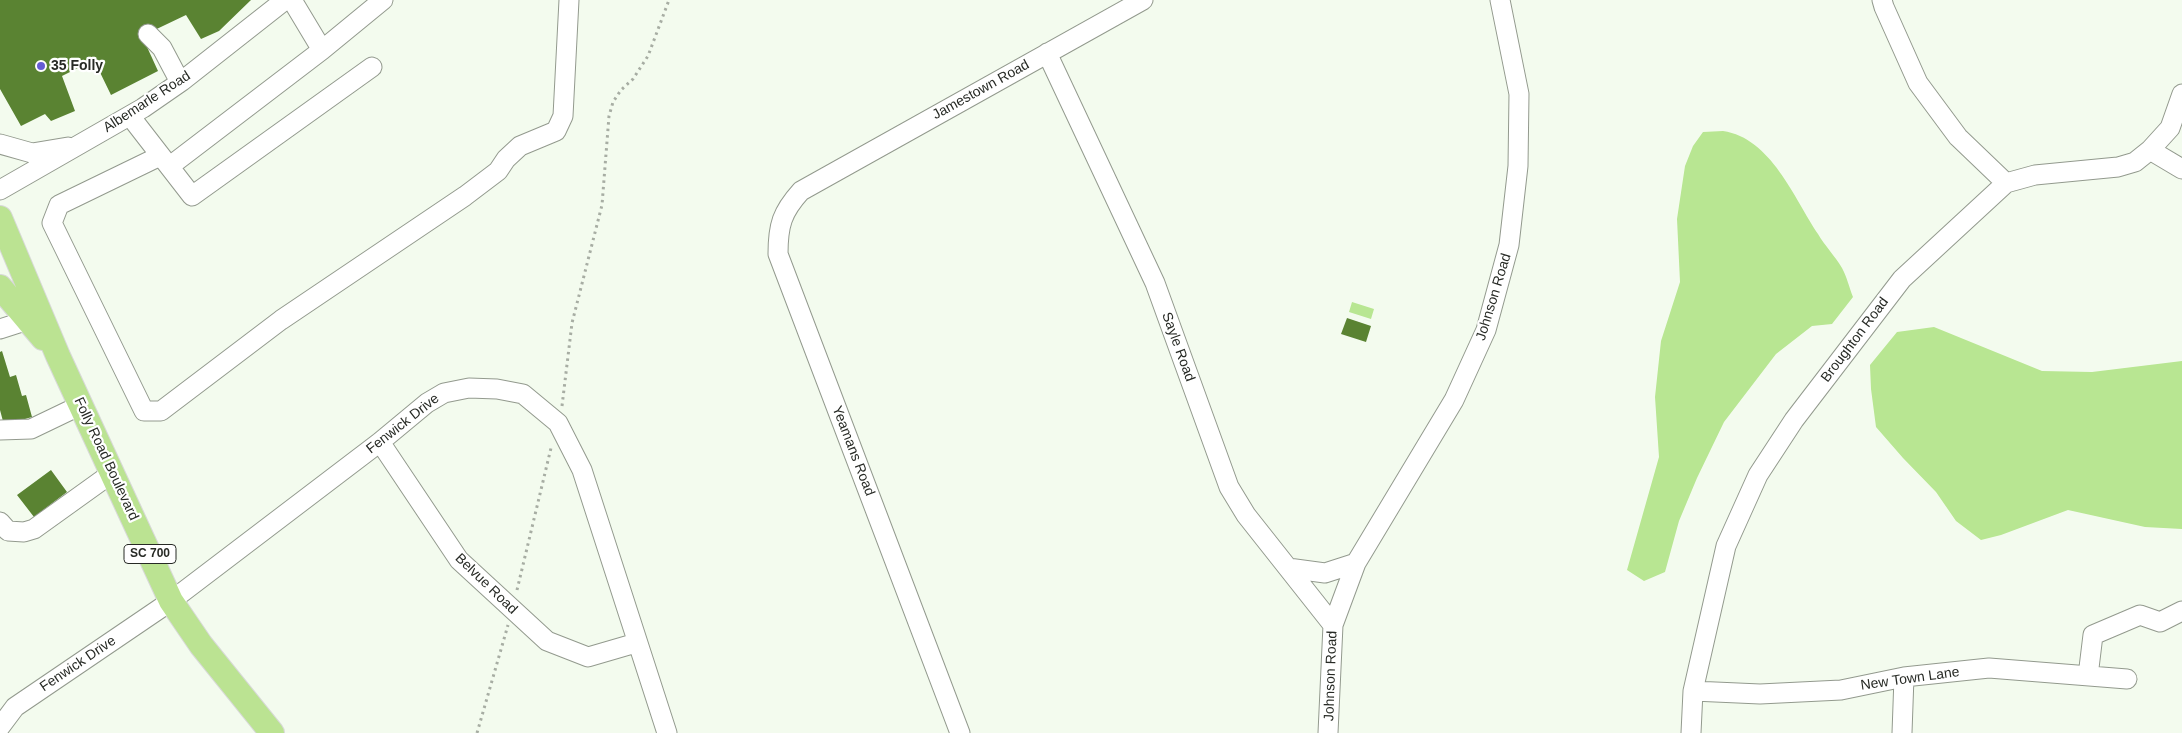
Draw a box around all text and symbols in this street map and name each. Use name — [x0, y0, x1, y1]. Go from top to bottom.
street label: Jamestown Road — [930, 56, 1032, 124]
place label: 35 Folly — [51, 58, 103, 74]
marker: 35 Folly — [35, 60, 47, 72]
street label: Albemarle Road — [100, 68, 194, 136]
street label: Johnson Road — [1473, 251, 1515, 343]
street label: Broughton Road — [1818, 294, 1892, 386]
street label: Sayle Road — [1158, 310, 1198, 384]
street label: Fenwick Drive — [363, 390, 443, 458]
street label: Folly Road Boulevard — [70, 395, 142, 523]
street label: Yeamans Road — [828, 404, 878, 498]
road number: SC 700 — [124, 544, 176, 564]
street label: Belvue Road — [451, 550, 521, 618]
street label: Johnson Road — [1321, 631, 1341, 721]
street label: Fenwick Drive — [37, 632, 119, 696]
street label: New Town Lane — [1860, 664, 1960, 694]

